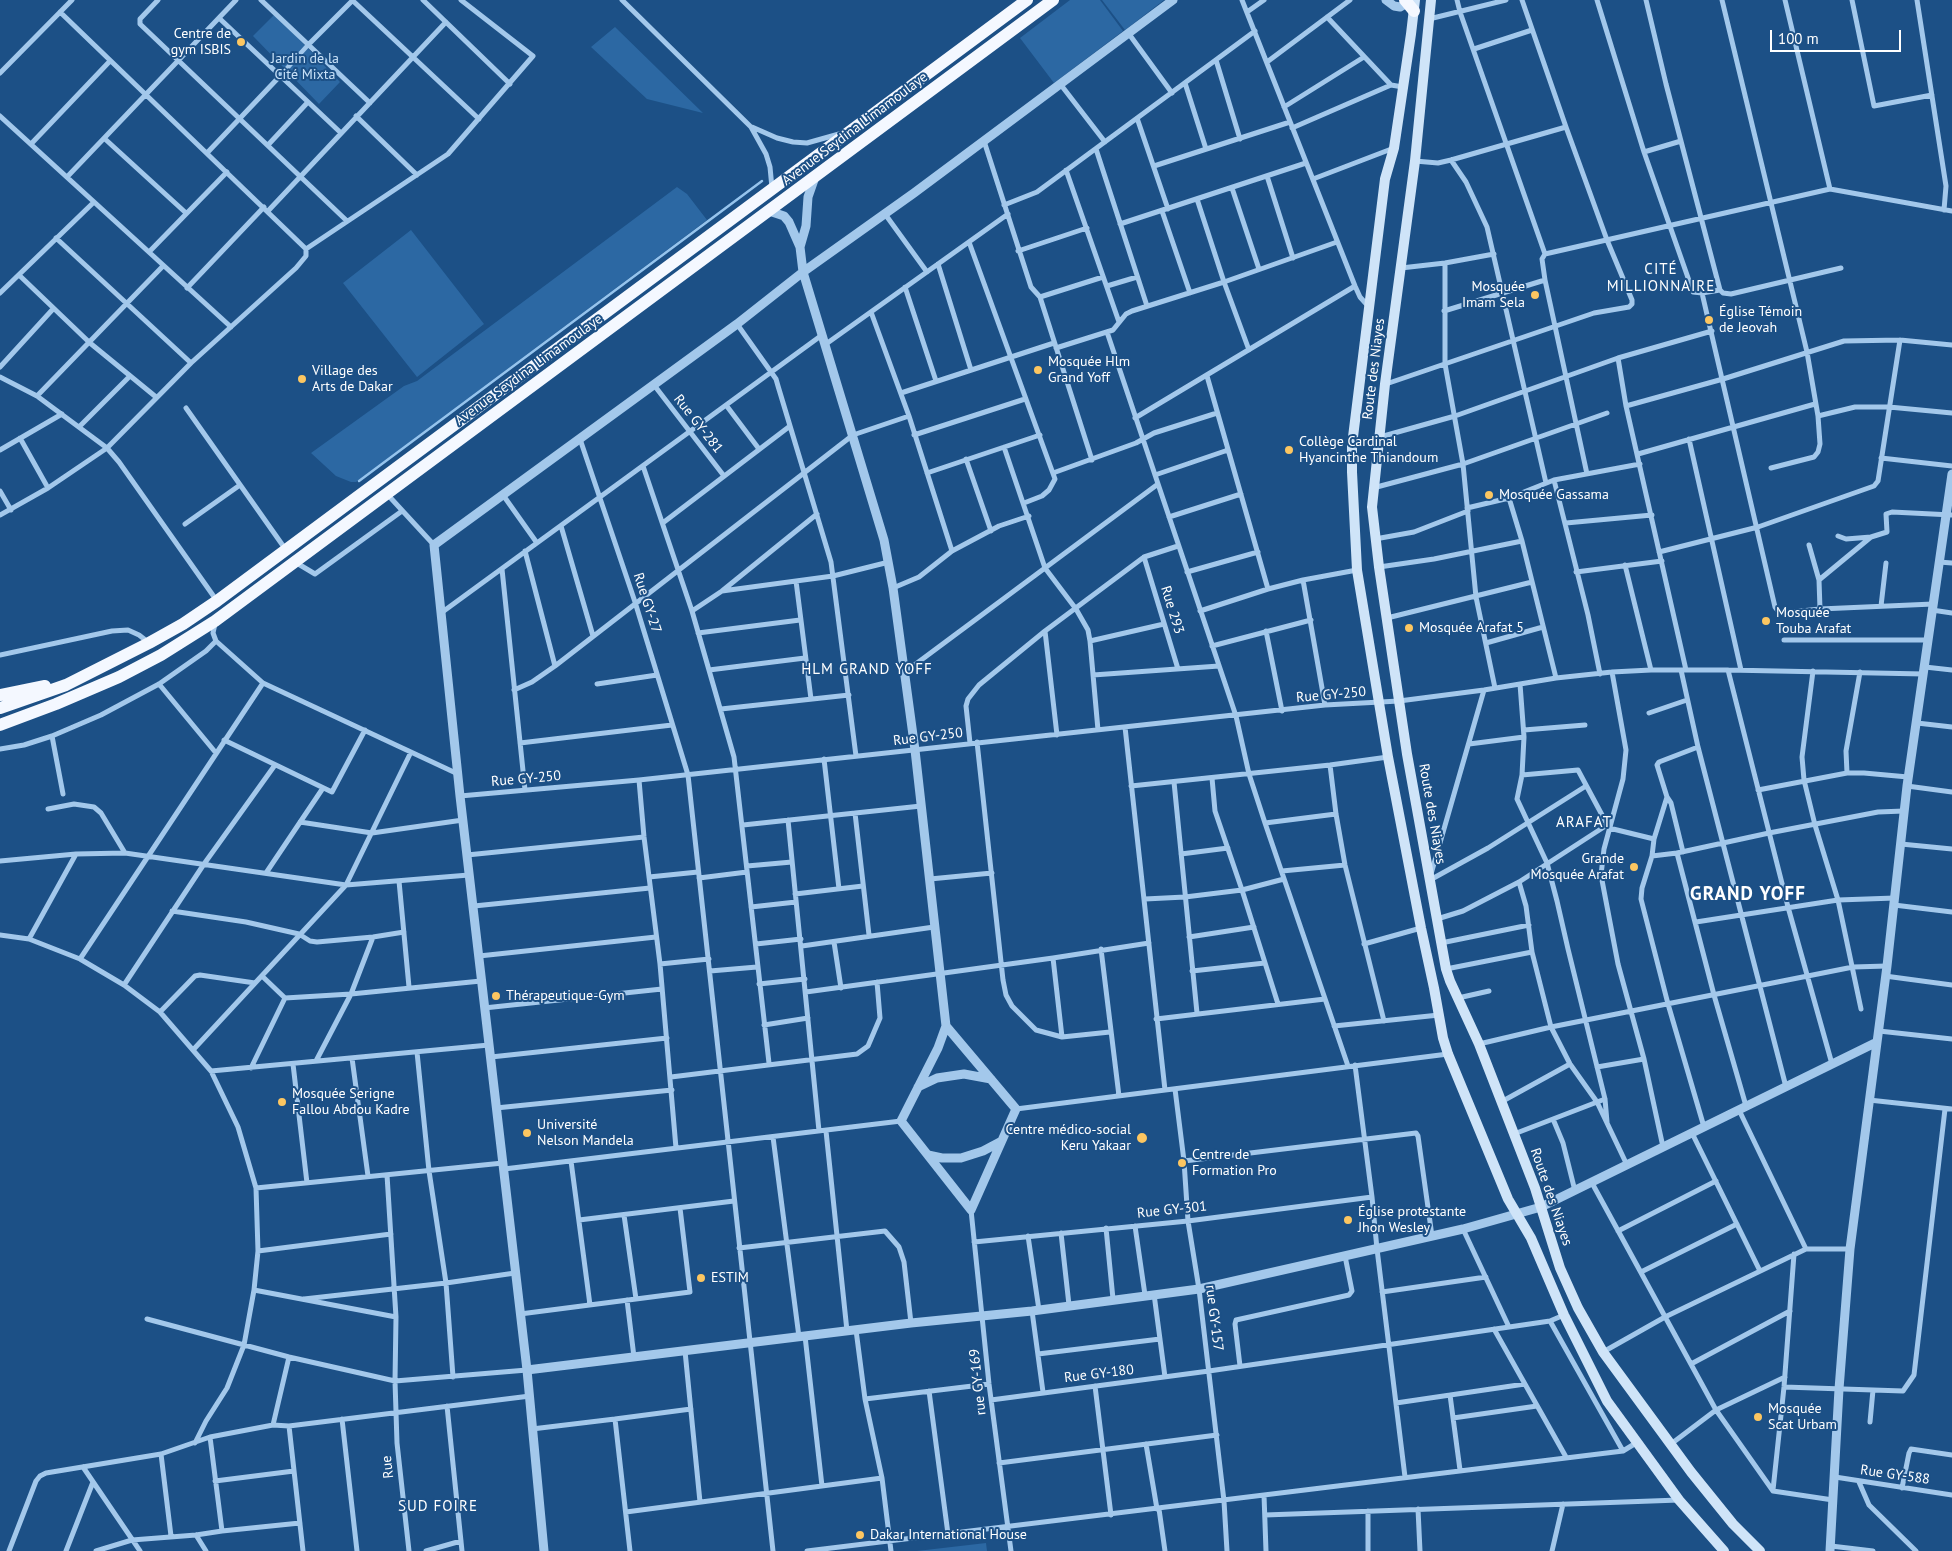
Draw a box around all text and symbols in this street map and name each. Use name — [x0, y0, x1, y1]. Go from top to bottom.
scale bar — [1772, 20, 1903, 52]
place label: Centre de gym ISBIS — [171, 26, 231, 58]
text: 100 m — [1778, 29, 1819, 48]
marker: Centre de gym ISBIS — [235, 36, 247, 48]
park label: Jardin de la Cité Mixta — [271, 51, 339, 84]
street label: Avenue Seydina Limamoulaye — [779, 69, 931, 189]
district label: CITÉ MILLIONNAIRE — [1605, 261, 1717, 296]
place label: Mosquée Imam Sela — [1462, 279, 1525, 312]
marker: Mosquée Imam Sela — [1529, 289, 1541, 301]
place label: Église Témoin de Jeovah — [1719, 304, 1802, 336]
street label: Avenue Seydina Limamoulaye — [452, 311, 606, 429]
marker: Église Témoin de Jeovah — [1703, 314, 1715, 326]
street label: Route des Niayes — [1359, 317, 1389, 421]
place label: Mosquée Hlm Grand Yoff — [1048, 354, 1130, 387]
place label: Village des Arts de Dakar — [312, 363, 393, 396]
marker: Mosquée Hlm Grand Yoff — [1032, 364, 1044, 376]
marker: Village des Arts de Dakar — [296, 373, 308, 385]
street label: Rue GY-281 — [670, 391, 726, 457]
place label: Collège Cardinal Hyancinthe Thiandoum — [1299, 434, 1438, 467]
marker: Collège Cardinal Hyancinthe Thiandoum — [1283, 444, 1295, 456]
place label: Mosquée Gassama — [1499, 487, 1609, 503]
marker: Mosquée Gassama — [1483, 489, 1495, 501]
street label: Rue GY-27 — [629, 571, 665, 635]
street label: Rue 293 — [1157, 584, 1187, 636]
place label: Mosquée Touba Arafat — [1776, 605, 1851, 638]
marker: Mosquée Touba Arafat — [1760, 615, 1772, 627]
place label: Mosquée Arafat 5 — [1419, 620, 1524, 636]
marker: Mosquée Arafat 5 — [1403, 622, 1415, 634]
district label: HLM GRAND YOFF — [799, 661, 935, 679]
street label: Rue GY-250 — [1295, 684, 1367, 706]
street label: Rue GY-250 — [892, 724, 964, 750]
street label: Route des Niayes — [1415, 762, 1449, 866]
street label: Rue GY-250 — [490, 768, 562, 790]
district label: ARAFAT — [1555, 814, 1613, 832]
place label: Grande Mosquée Arafat — [1531, 851, 1624, 884]
marker: Grande Mosquée Arafat — [1628, 861, 1640, 873]
district label: GRAND YOFF — [1689, 884, 1807, 906]
place label: Thérapeutique-Gym — [506, 988, 625, 1004]
marker: Thérapeutique-Gym — [490, 990, 502, 1002]
place label: Mosquée Serigne Fallou Abdou Kadre — [292, 1086, 410, 1118]
marker: Mosquée Serigne Fallou Abdou Kadre — [276, 1096, 288, 1108]
place label: Université Nelson Mandela — [537, 1117, 634, 1150]
place label: Centre médico-social Keru Yakaar — [1006, 1122, 1131, 1154]
marker: Université Nelson Mandela — [521, 1127, 533, 1139]
marker: Centre médico-social Keru Yakaar — [1135, 1131, 1149, 1145]
street label: Route des Niayes — [1526, 1146, 1576, 1248]
place label: Centre de Formation Pro — [1192, 1147, 1277, 1180]
marker: Centre de Formation Pro — [1176, 1157, 1188, 1169]
street label: Rue GY-301 — [1136, 1198, 1208, 1222]
place label: Église protestante Jhon Wesley — [1358, 1204, 1466, 1236]
marker: Église protestante Jhon Wesley — [1342, 1214, 1354, 1226]
place label: ESTIM — [711, 1270, 749, 1286]
marker: ESTIM — [695, 1272, 707, 1284]
street label: rue GY-157 — [1202, 1284, 1226, 1352]
street label: rue GY-169 — [966, 1348, 990, 1416]
street label: Rue GY-180 — [1063, 1361, 1135, 1387]
place label: Mosquée Scat Urbam — [1768, 1401, 1837, 1434]
marker: Mosquée Scat Urbam — [1752, 1411, 1764, 1423]
street label: Rue — [378, 1455, 398, 1479]
street label: Rue GY-588 — [1859, 1462, 1931, 1488]
district label: SUD FOIRE — [397, 1498, 479, 1516]
place label: Dakar International House — [870, 1527, 1027, 1543]
marker: Dakar International House — [854, 1529, 866, 1541]

